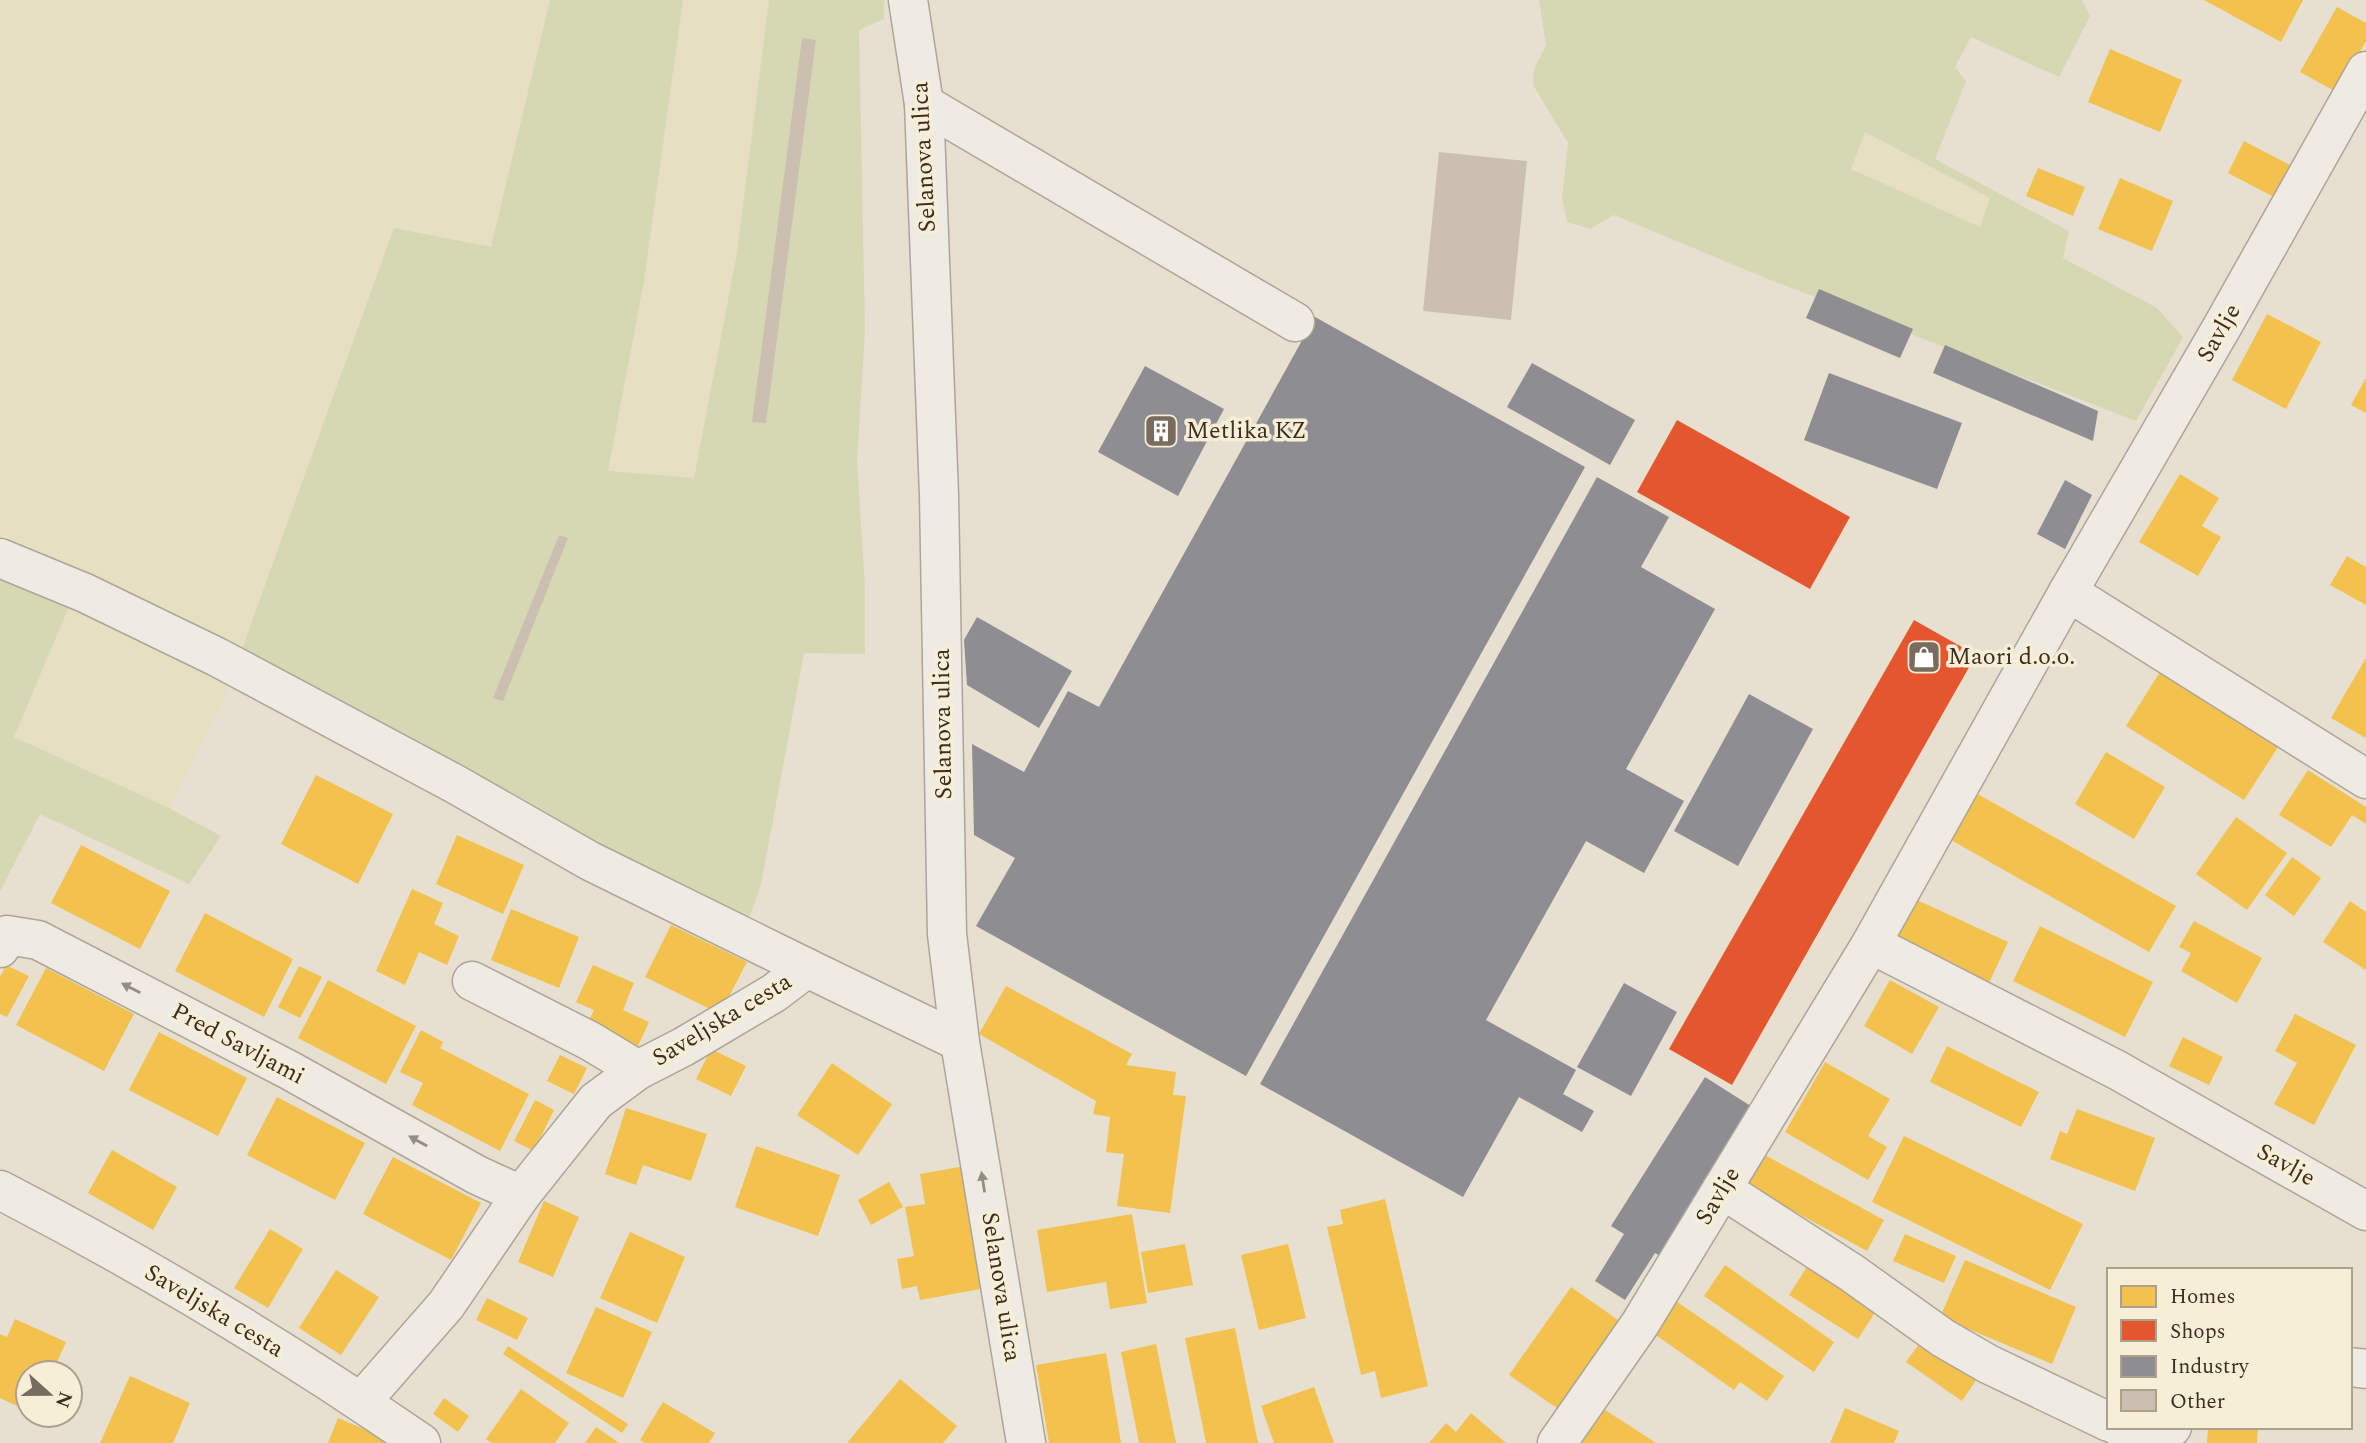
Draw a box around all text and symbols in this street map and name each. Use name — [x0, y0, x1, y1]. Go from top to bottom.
street label: Selanova ulica — [902, 80, 946, 233]
street label: Savlje — [2188, 297, 2250, 369]
building icon: Metlika KZ — [1142, 412, 1180, 450]
place label: Metlika KZ — [1186, 413, 1307, 449]
shop icon: Maori d.o.o. — [1905, 638, 1943, 676]
place label: Maori d.o.o. — [1948, 639, 2075, 675]
street label: Selanova ulica — [924, 648, 962, 800]
street label: Saveljska cesta — [645, 964, 799, 1076]
one-way arrow — [120, 983, 140, 995]
street label: Pred Savljami — [165, 994, 311, 1094]
street label: Savlje — [2250, 1134, 2322, 1196]
one-way arrow — [407, 1136, 427, 1148]
street label: Savlje — [1686, 1160, 1750, 1232]
one-way arrow — [977, 1171, 988, 1193]
street label: Selanova ulica — [971, 1210, 1031, 1365]
street label: Saveljska cesta — [137, 1255, 291, 1367]
legend — [2107, 1268, 2352, 1429]
text: Homes — [2170, 1281, 2236, 1313]
text: Shops — [2170, 1316, 2226, 1348]
text: Industry — [2170, 1351, 2250, 1383]
north arrow — [14, 1359, 84, 1429]
text: Other — [2170, 1386, 2225, 1418]
text: N — [47, 1387, 80, 1412]

